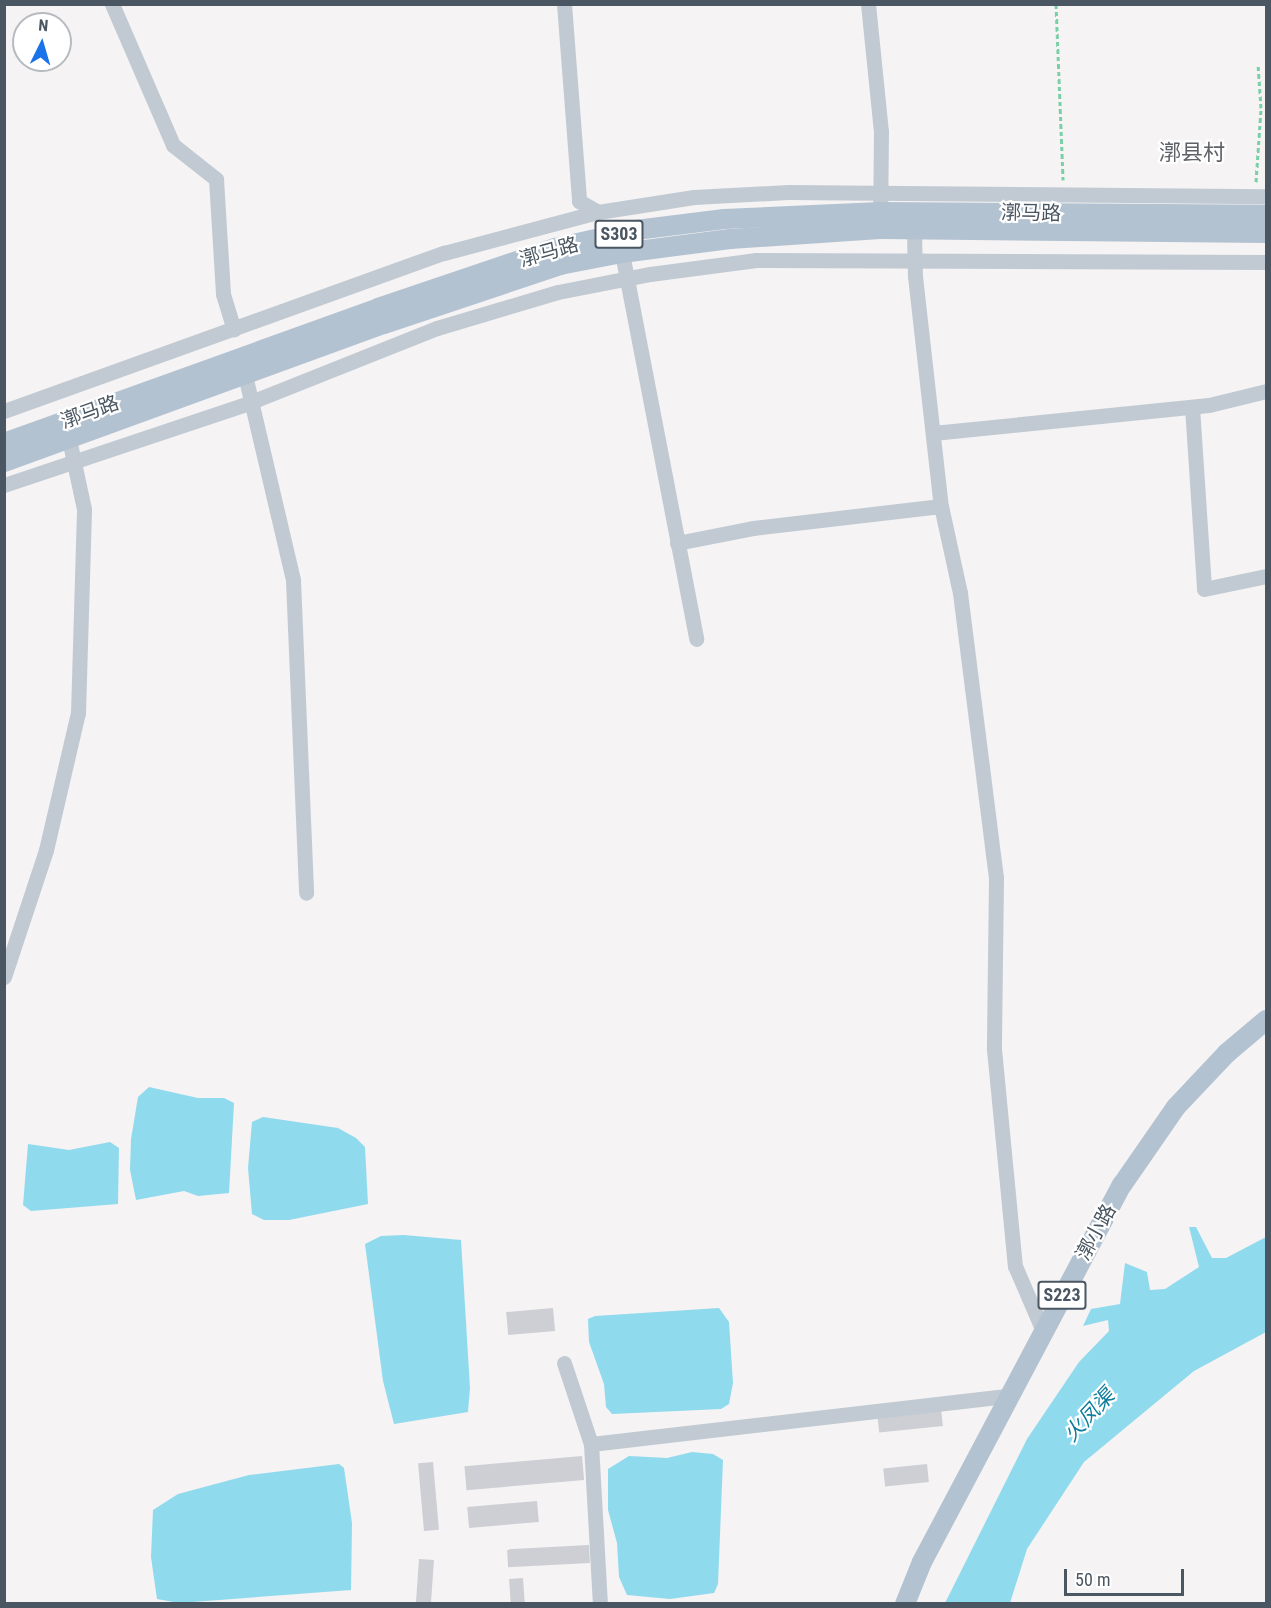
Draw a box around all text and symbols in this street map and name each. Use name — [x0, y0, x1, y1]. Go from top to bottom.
north arrow — [12, 12, 72, 72]
text: N — [38, 16, 49, 35]
district label: 漷县村 — [1159, 140, 1225, 166]
street label: 漷马路 — [1001, 200, 1061, 226]
road number: S303 — [594, 219, 644, 249]
street label: 漷马路 — [517, 232, 581, 272]
street label: 漷马路 — [58, 390, 122, 434]
street label: 漷小路 — [1071, 1200, 1121, 1264]
road number: S223 — [1036, 1280, 1088, 1310]
water label: 火凤渠 — [1058, 1383, 1120, 1447]
scale bar — [1067, 1557, 1187, 1595]
text: 50 m — [1075, 1569, 1110, 1590]

